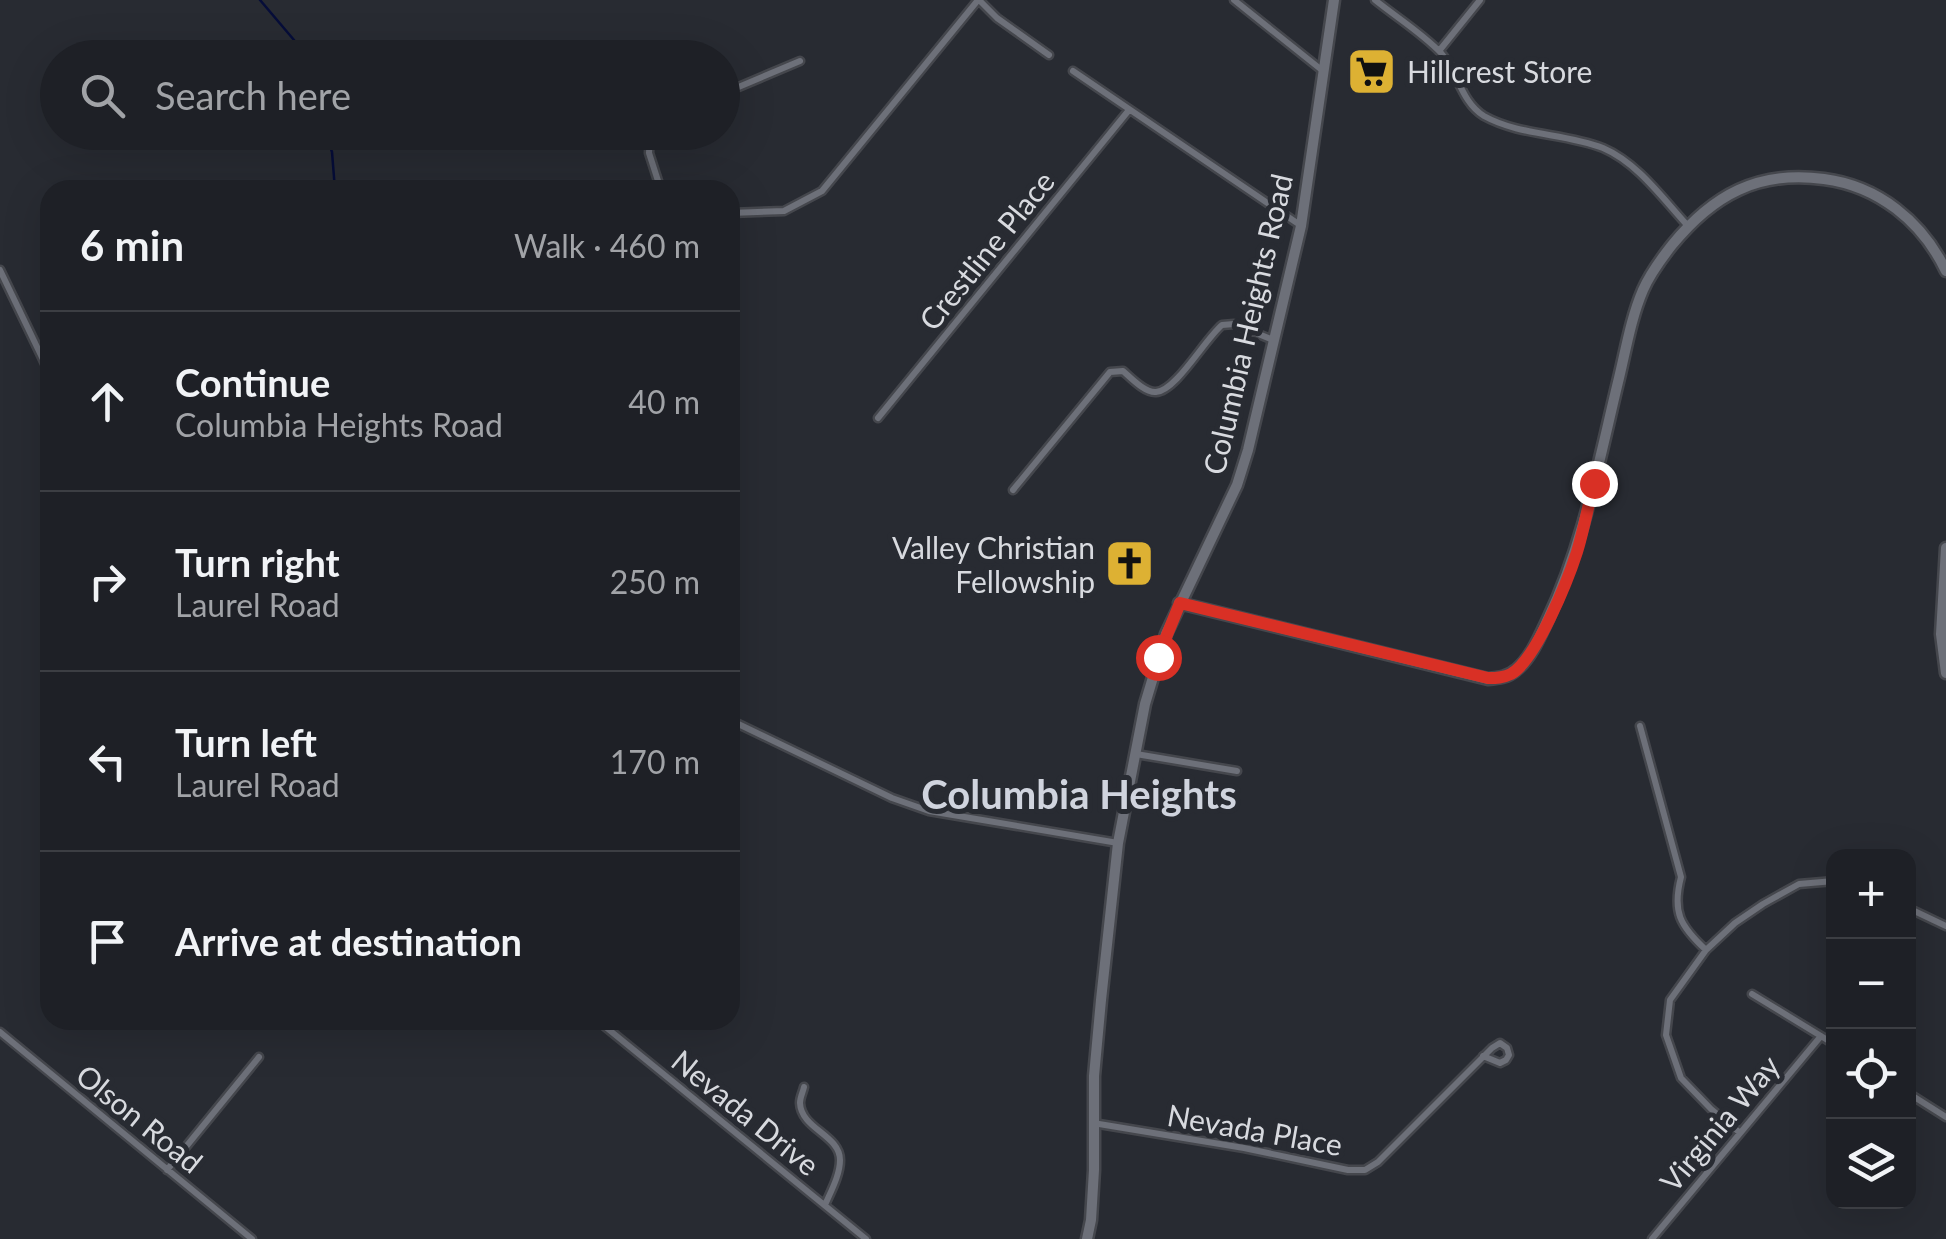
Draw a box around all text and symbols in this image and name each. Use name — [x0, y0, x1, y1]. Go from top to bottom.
search box — [40, 40, 740, 150]
supermarket icon: Hillcrest Store — [1346, 45, 1398, 97]
place label: Hillcrest Store — [1407, 53, 1592, 89]
icon: search — [75, 68, 130, 123]
text: Search here — [155, 72, 351, 118]
street label: Crestline Place — [911, 163, 1061, 337]
street label: Columbia Heights Road — [1195, 170, 1299, 478]
text: 6 min — [80, 220, 184, 270]
text: Walk · 460 m — [514, 226, 700, 265]
text: Continue — [175, 359, 330, 405]
icon: ahead — [80, 374, 135, 429]
text: 40 m — [628, 382, 700, 421]
text: Columbia Heights Road — [175, 405, 503, 444]
route end — [1572, 461, 1618, 507]
place label: Valley Christian Fellowship — [892, 529, 1095, 599]
church icon: Valley Christian Fellowship — [1104, 538, 1156, 590]
text: Turn right — [175, 539, 340, 585]
icon: right — [80, 554, 135, 609]
text: 250 m — [610, 562, 700, 601]
text: Laurel Road — [175, 585, 340, 624]
route start — [1136, 635, 1182, 681]
text: Turn left — [175, 719, 317, 765]
icon: left — [80, 734, 135, 789]
text: 170 m — [610, 742, 700, 781]
text: Laurel Road — [175, 765, 340, 804]
district label: Columbia Heights — [921, 770, 1237, 818]
map controls — [1826, 849, 1916, 1209]
button: + — [1826, 849, 1916, 939]
icon: arrive — [80, 914, 135, 969]
text: Arrive at destination — [175, 918, 522, 964]
button: − — [1826, 939, 1916, 1029]
button: locate — [1826, 1029, 1916, 1119]
street label: Nevada Drive — [665, 1042, 827, 1182]
street label: Virginia Way — [1652, 1047, 1787, 1198]
street label: Olson Road — [70, 1056, 210, 1180]
street label: Nevada Place — [1165, 1096, 1345, 1162]
button: layers — [1826, 1119, 1916, 1209]

